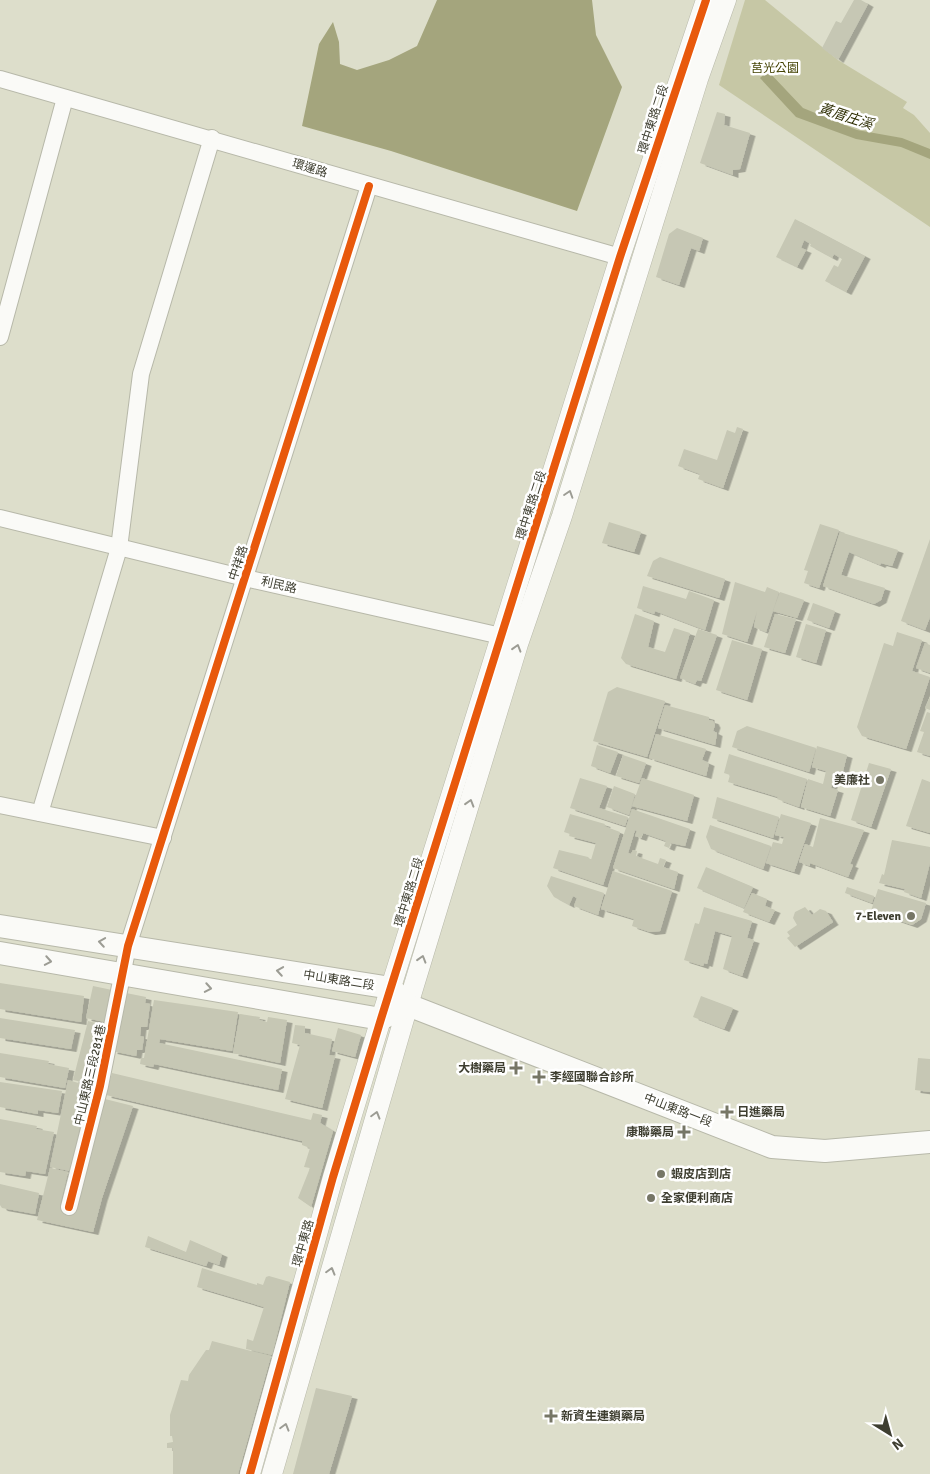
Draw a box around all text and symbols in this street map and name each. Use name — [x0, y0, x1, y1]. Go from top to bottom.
park label: 莒光公園 — [751, 61, 799, 76]
street label: 環中東路二段 — [635, 83, 672, 156]
water label: 黃厝庄溪 — [817, 100, 877, 134]
street label: 環運路 — [290, 156, 329, 181]
street label: 環中東路二段 — [513, 469, 550, 542]
one-way arrow — [564, 490, 574, 499]
street label: 中祥路 — [226, 544, 251, 583]
street label: 利民路 — [260, 574, 298, 597]
one-way arrow — [511, 644, 521, 652]
place label: 美廉社 — [834, 773, 870, 788]
marker: 美廉社 — [874, 774, 886, 786]
one-way arrow — [464, 800, 474, 808]
street label: 環中東路二段 — [392, 856, 427, 929]
place label: 7-Eleven — [855, 909, 901, 924]
marker: 7-Eleven — [905, 910, 917, 922]
one-way arrow — [98, 938, 107, 948]
one-way arrow — [417, 955, 427, 963]
one-way arrow — [44, 956, 52, 966]
one-way arrow — [276, 966, 285, 976]
street label: 中山東路二段 — [302, 967, 376, 994]
one-way arrow — [204, 983, 213, 993]
street label: 中山東路三段281巷 — [72, 1023, 109, 1127]
place label: 大樹藥局 — [458, 1061, 506, 1076]
marker: 大樹藥局 — [510, 1062, 522, 1074]
marker: 李經國聯合診所 — [532, 1070, 546, 1084]
place label: 李經國聯合診所 — [550, 1070, 634, 1085]
street label: 中山東路一段 — [642, 1091, 714, 1130]
place label: 日進藥局 — [737, 1105, 785, 1120]
marker: 日進藥局 — [721, 1106, 733, 1118]
one-way arrow — [370, 1111, 381, 1120]
place label: 康聯藥局 — [626, 1125, 674, 1140]
marker: 康聯藥局 — [678, 1126, 690, 1138]
place label: 蝦皮店到店 — [671, 1167, 731, 1182]
marker: 蝦皮店到店 — [655, 1168, 667, 1180]
place label: 全家便利商店 — [661, 1191, 733, 1206]
marker: 全家便利商店 — [645, 1192, 657, 1204]
street label: 環中東路 — [290, 1218, 317, 1268]
one-way arrow — [325, 1268, 335, 1276]
place label: 新資生連鎖藥局 — [561, 1409, 645, 1424]
north arrow — [865, 1409, 915, 1459]
marker: 新資生連鎖藥局 — [545, 1410, 557, 1422]
one-way arrow — [280, 1424, 290, 1432]
text: N — [889, 1434, 907, 1454]

